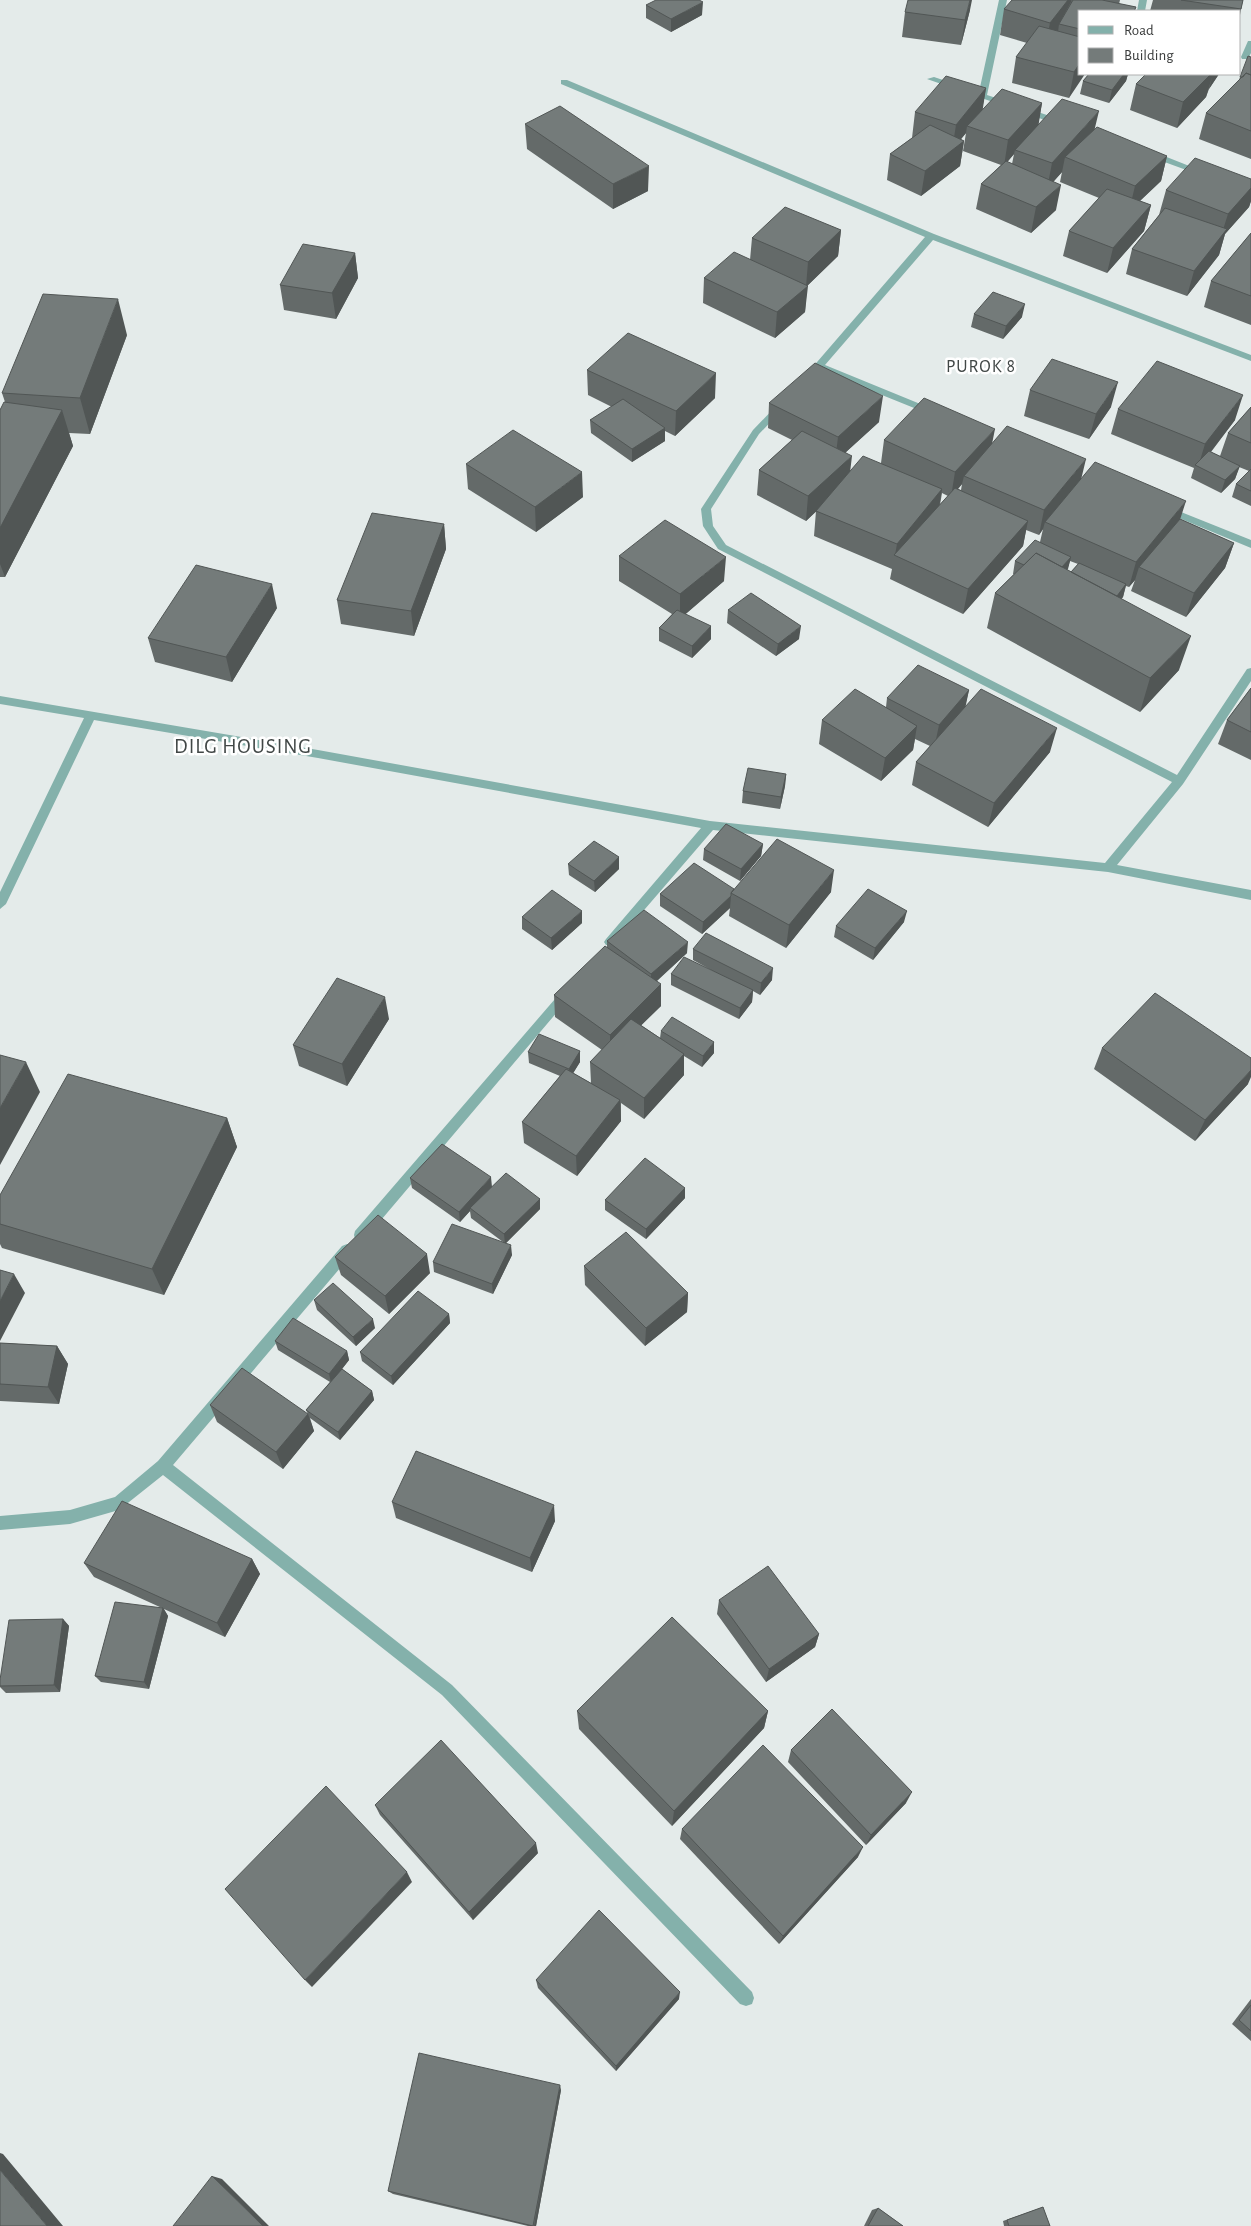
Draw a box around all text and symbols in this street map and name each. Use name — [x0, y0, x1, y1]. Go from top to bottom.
legend — [1078, 10, 1241, 75]
text: Road — [1124, 23, 1154, 38]
text: Building — [1124, 48, 1174, 63]
district label: PUROK 8 — [946, 358, 1016, 376]
district label: DILG HOUSING — [174, 736, 312, 757]

